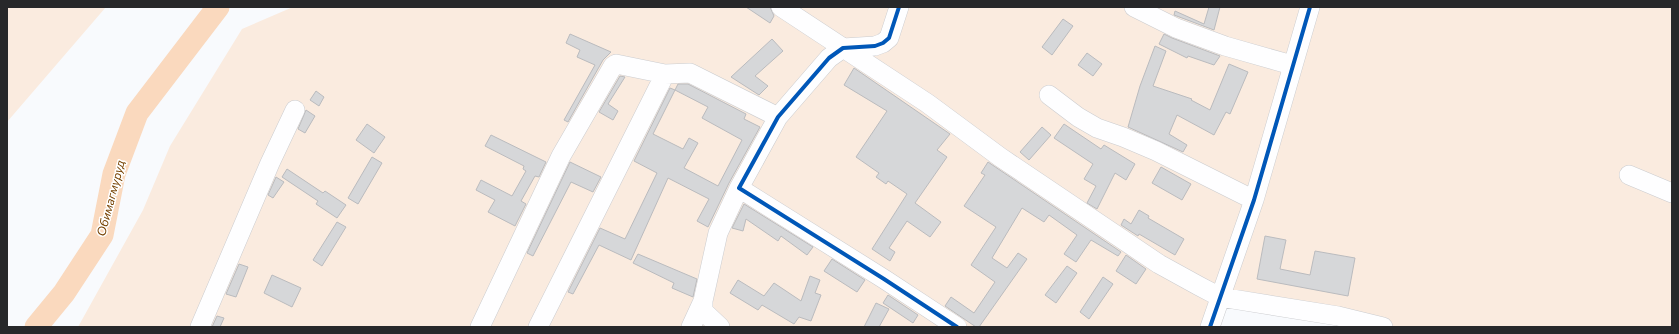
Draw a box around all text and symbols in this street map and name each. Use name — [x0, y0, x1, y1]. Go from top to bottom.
water label: Обимагмуруд — [93, 158, 127, 238]

